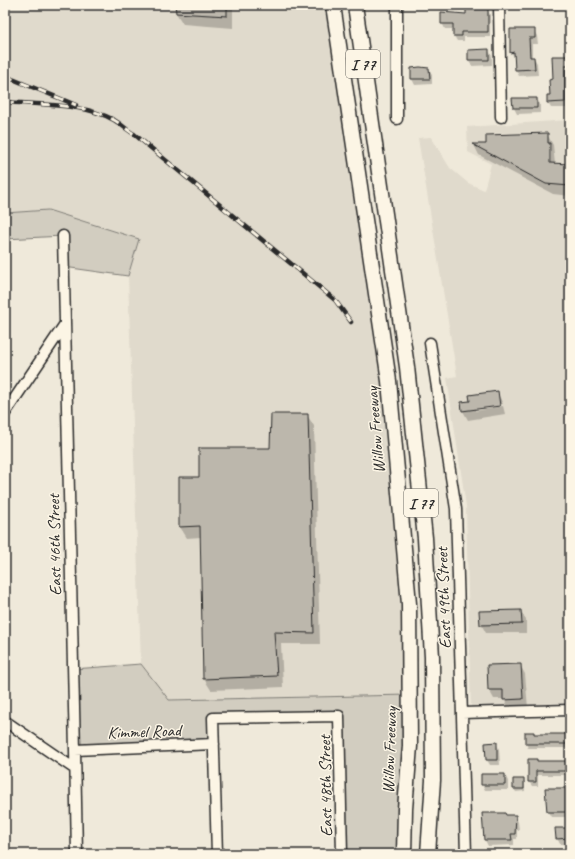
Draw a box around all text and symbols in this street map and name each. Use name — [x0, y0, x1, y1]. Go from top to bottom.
road number: I 77 — [346, 50, 380, 78]
street label: Willow Freeway — [361, 385, 390, 474]
road number: I 77 — [404, 489, 438, 517]
street label: East 46th Street — [43, 492, 66, 596]
street label: East 49th Street — [431, 545, 456, 649]
street label: Willow Freeway — [377, 705, 402, 794]
street label: Kimmel Road — [107, 720, 183, 743]
street label: East 48th Street — [314, 733, 337, 837]

